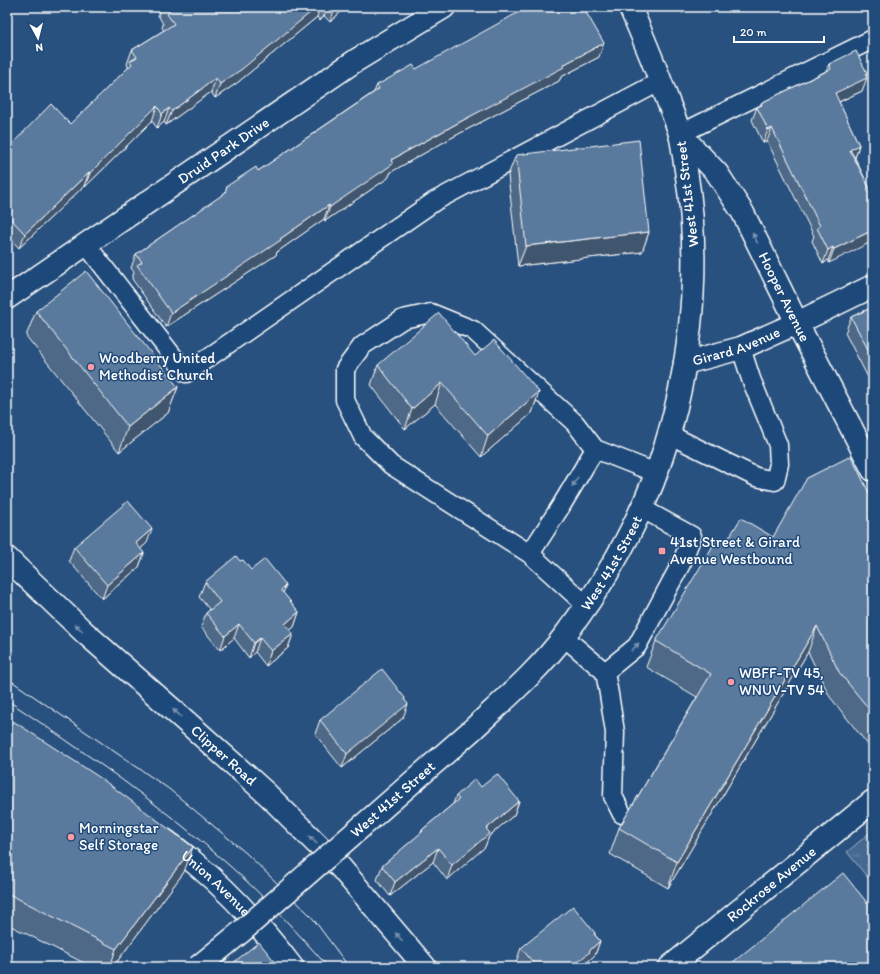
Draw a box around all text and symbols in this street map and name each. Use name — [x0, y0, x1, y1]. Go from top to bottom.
north arrow — [18, 18, 58, 58]
scale bar — [734, 18, 824, 44]
text: 20 m — [740, 25, 767, 39]
text: N — [35, 41, 44, 54]
street label: Druid Park Drive — [174, 113, 273, 188]
street label: West 41st Street — [672, 140, 702, 248]
one-way arrow — [752, 232, 758, 244]
street label: Hooper Avenue — [755, 249, 814, 345]
street label: Girard Avenue — [690, 323, 783, 370]
place label: Woodberry United Methodist Church — [99, 349, 215, 384]
marker: Woodberry United Methodist Church — [86, 362, 96, 372]
one-way arrow — [572, 477, 579, 488]
street label: West 41st Street — [577, 512, 646, 614]
place label: 41st Street & Girard Avenue Westbound — [670, 533, 800, 568]
marker: 41st Street & Girard Avenue Westbound — [657, 546, 667, 556]
one-way arrow — [74, 623, 84, 632]
one-way arrow — [630, 642, 639, 652]
place label: WBFF-TV 45, WNUV-TV 54 — [739, 664, 824, 699]
marker: WBFF-TV 45, WNUV-TV 54 — [726, 677, 736, 687]
one-way arrow — [172, 709, 182, 718]
street label: Clipper Road — [187, 721, 260, 789]
street label: West 41st Street — [347, 757, 439, 841]
place label: Morningstar Self Storage — [79, 819, 159, 854]
marker: Morningstar Self Storage — [66, 832, 76, 842]
one-way arrow — [308, 835, 318, 845]
street label: Rockrose Avenue — [723, 842, 820, 926]
street label: Union Avenue — [177, 846, 255, 920]
one-way arrow — [395, 932, 404, 943]

